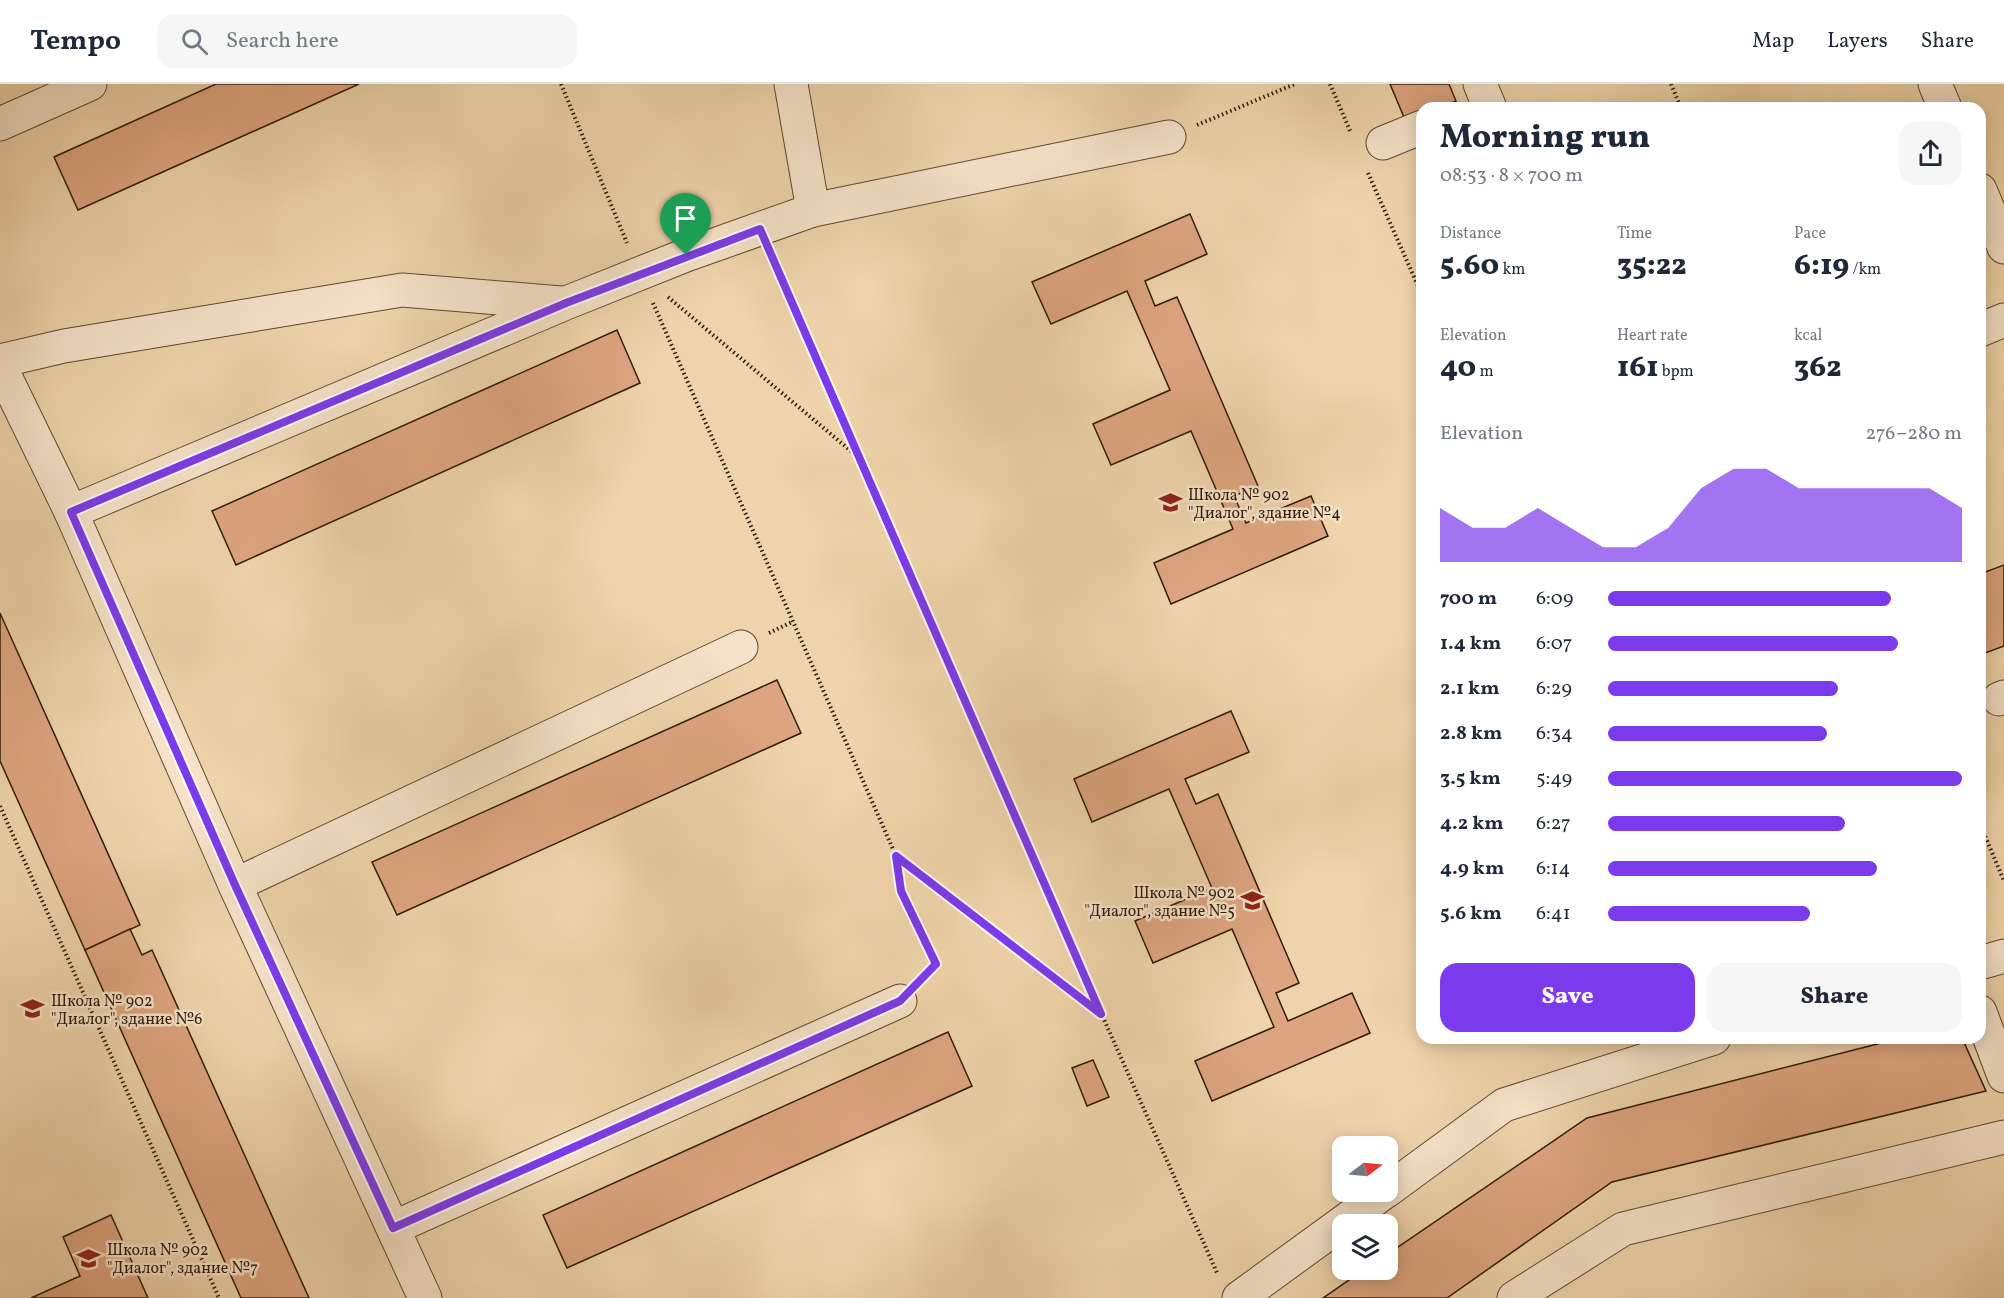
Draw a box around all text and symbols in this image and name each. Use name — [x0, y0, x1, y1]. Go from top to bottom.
search box — [157, 14, 577, 68]
text: Tempo — [30, 22, 121, 61]
icon: search — [178, 25, 211, 58]
text: Search here — [226, 26, 339, 57]
text: Map — [1752, 27, 1794, 56]
text: Layers — [1827, 27, 1888, 56]
text: Share — [1921, 27, 1974, 56]
text: Morning run — [1440, 116, 1650, 162]
button: share — [1899, 122, 1962, 185]
text: 08:53 · 8 × 700 m — [1440, 162, 1583, 190]
pin — [660, 193, 711, 255]
icon: arrive — [669, 202, 702, 235]
text: Distance — [1440, 223, 1501, 245]
text: Time — [1617, 223, 1652, 245]
text: Pace — [1794, 223, 1826, 245]
text: 5.60 — [1440, 245, 1499, 287]
text: 35:22 — [1617, 245, 1687, 287]
text: 6:19 — [1794, 245, 1849, 287]
text: km — [1499, 259, 1525, 281]
text: /km — [1849, 259, 1881, 281]
text: Elevation — [1440, 325, 1507, 347]
text: Heart rate — [1617, 325, 1688, 347]
text: kcal — [1794, 325, 1822, 347]
text: 40 — [1440, 347, 1476, 389]
text: 161 — [1617, 347, 1658, 389]
text: 362 — [1794, 347, 1842, 389]
text: m — [1476, 361, 1494, 383]
text: bpm — [1658, 361, 1694, 383]
text: Elevation — [1440, 420, 1523, 448]
text: 276–280 m — [1865, 420, 1962, 448]
place label: Школа № 902 "Диалог", здание №4 — [1188, 485, 1341, 525]
school or university icon: Школа № 902 "Диалог", здание №4 — [1157, 490, 1183, 516]
text: 700 m — [1440, 585, 1497, 613]
text: 6:09 — [1536, 585, 1573, 613]
text: 1.4 km — [1440, 630, 1501, 658]
text: 6:07 — [1536, 630, 1573, 658]
text: 2.1 km — [1440, 675, 1500, 703]
text: 6:29 — [1536, 675, 1572, 703]
text: 2.8 km — [1440, 720, 1502, 748]
text: 6:34 — [1536, 720, 1573, 748]
text: 3.5 km — [1440, 765, 1501, 793]
text: 5:49 — [1536, 765, 1572, 793]
text: 4.2 km — [1440, 810, 1504, 838]
text: 6:27 — [1536, 810, 1571, 838]
text: 4.9 km — [1440, 855, 1504, 883]
text: 6:14 — [1536, 855, 1571, 883]
place label: Школа № 902 "Диалог", здание №5 — [1084, 883, 1235, 923]
school or university icon: Школа № 902 "Диалог", здание №5 — [1240, 888, 1266, 914]
text: 5.6 km — [1440, 900, 1502, 928]
text: 6:41 — [1536, 900, 1571, 928]
button: Save — [1440, 963, 1695, 1032]
button: Share — [1707, 963, 1962, 1032]
place label: Школа № 902 "Диалог", здание №6 — [51, 991, 202, 1031]
school or university icon: Школа № 902 "Диалог", здание №6 — [20, 996, 46, 1022]
north arrow — [1332, 1136, 1398, 1202]
map controls — [1332, 1136, 1398, 1280]
button: layers — [1332, 1214, 1398, 1280]
place label: Школа № 902 "Диалог", здание №7 — [107, 1240, 258, 1280]
school or university icon: Школа № 902 "Диалог", здание №7 — [76, 1245, 102, 1271]

